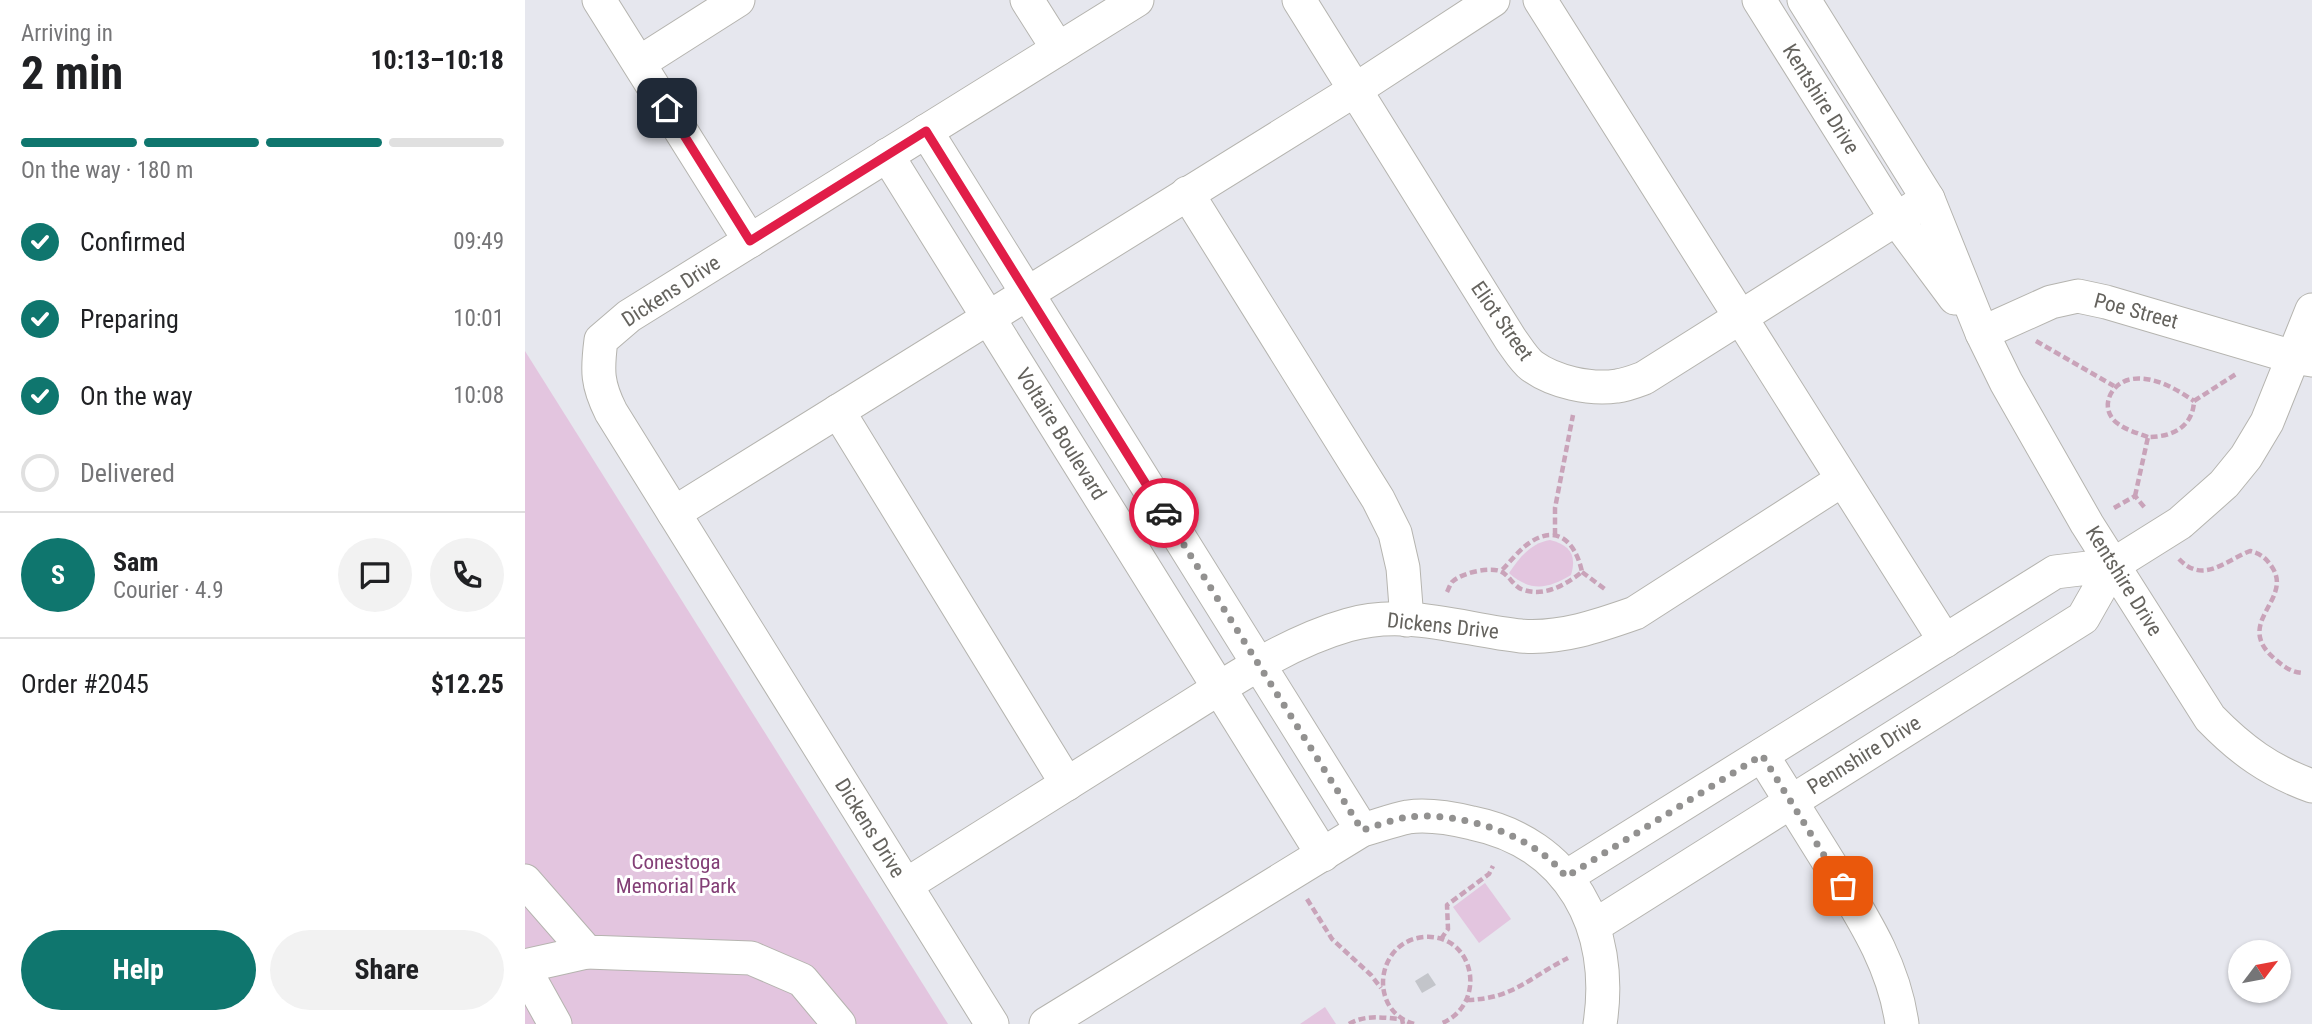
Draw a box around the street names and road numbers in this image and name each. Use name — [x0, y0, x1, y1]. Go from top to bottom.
street label: Kentshire Drive — [1778, 40, 1864, 158]
street label: Dickens Drive — [617, 250, 725, 332]
street label: Eliot Street — [1466, 277, 1538, 365]
street label: Poe Street — [2091, 288, 2181, 334]
street label: Voltaire Boulevard — [1011, 364, 1111, 504]
street label: Kentshire Drive — [2081, 522, 2167, 640]
street label: Dickens Drive — [1386, 608, 1500, 644]
street label: Pennshire Drive — [1803, 711, 1925, 799]
street label: Dickens Drive — [830, 774, 910, 882]

